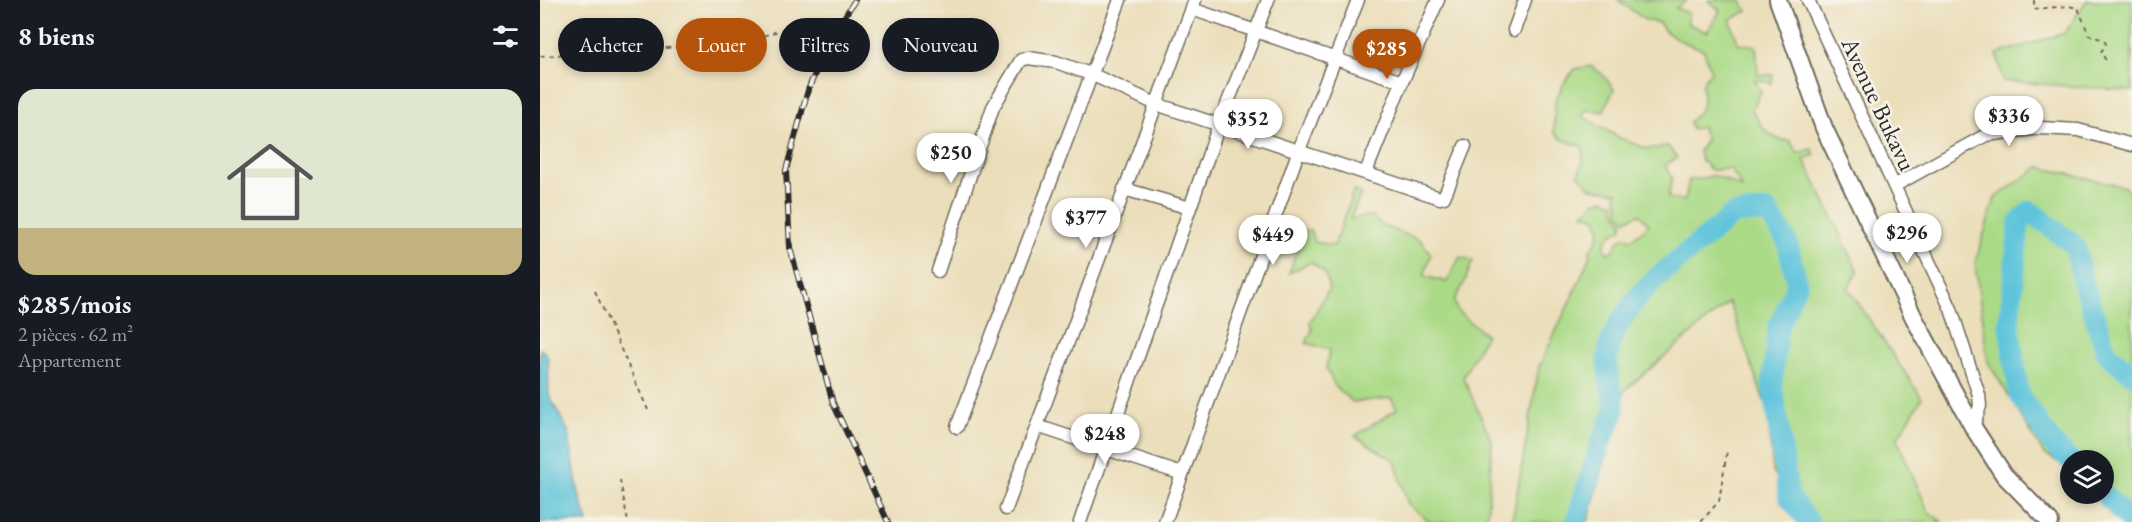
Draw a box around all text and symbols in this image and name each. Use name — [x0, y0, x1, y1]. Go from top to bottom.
chip: Acheter — [558, 18, 664, 72]
chip: Louer — [676, 18, 767, 72]
chip: Filtres — [779, 18, 870, 72]
chip: Nouveau — [882, 18, 999, 72]
text: 8 biens — [18, 19, 95, 53]
icon: filters — [489, 20, 522, 53]
pin: $285 — [1351, 29, 1423, 80]
street label: Avenue Bukavu — [1834, 31, 1924, 176]
text: $285 — [1367, 35, 1407, 61]
pin: $336 — [1973, 96, 2045, 147]
pin: $352 — [1212, 99, 1284, 150]
text: $336 — [1989, 102, 2029, 128]
text: $352 — [1228, 105, 1268, 131]
icon: home — [216, 128, 324, 236]
pin: $250 — [915, 133, 987, 184]
text: $250 — [931, 139, 971, 165]
pin: $377 — [1050, 198, 1122, 249]
text: $377 — [1066, 204, 1106, 230]
pin: $296 — [1871, 213, 1943, 264]
pin: $449 — [1237, 215, 1309, 266]
text: $296 — [1887, 219, 1927, 245]
text: $449 — [1253, 221, 1293, 247]
text: $285/mois — [18, 287, 131, 321]
text: 2 pièces · 62 m² — [18, 321, 133, 347]
text: Appartement — [18, 347, 121, 373]
pin: $248 — [1069, 414, 1141, 465]
text: $248 — [1085, 420, 1125, 446]
map controls — [2060, 450, 2114, 504]
button: layers — [2060, 450, 2114, 504]

